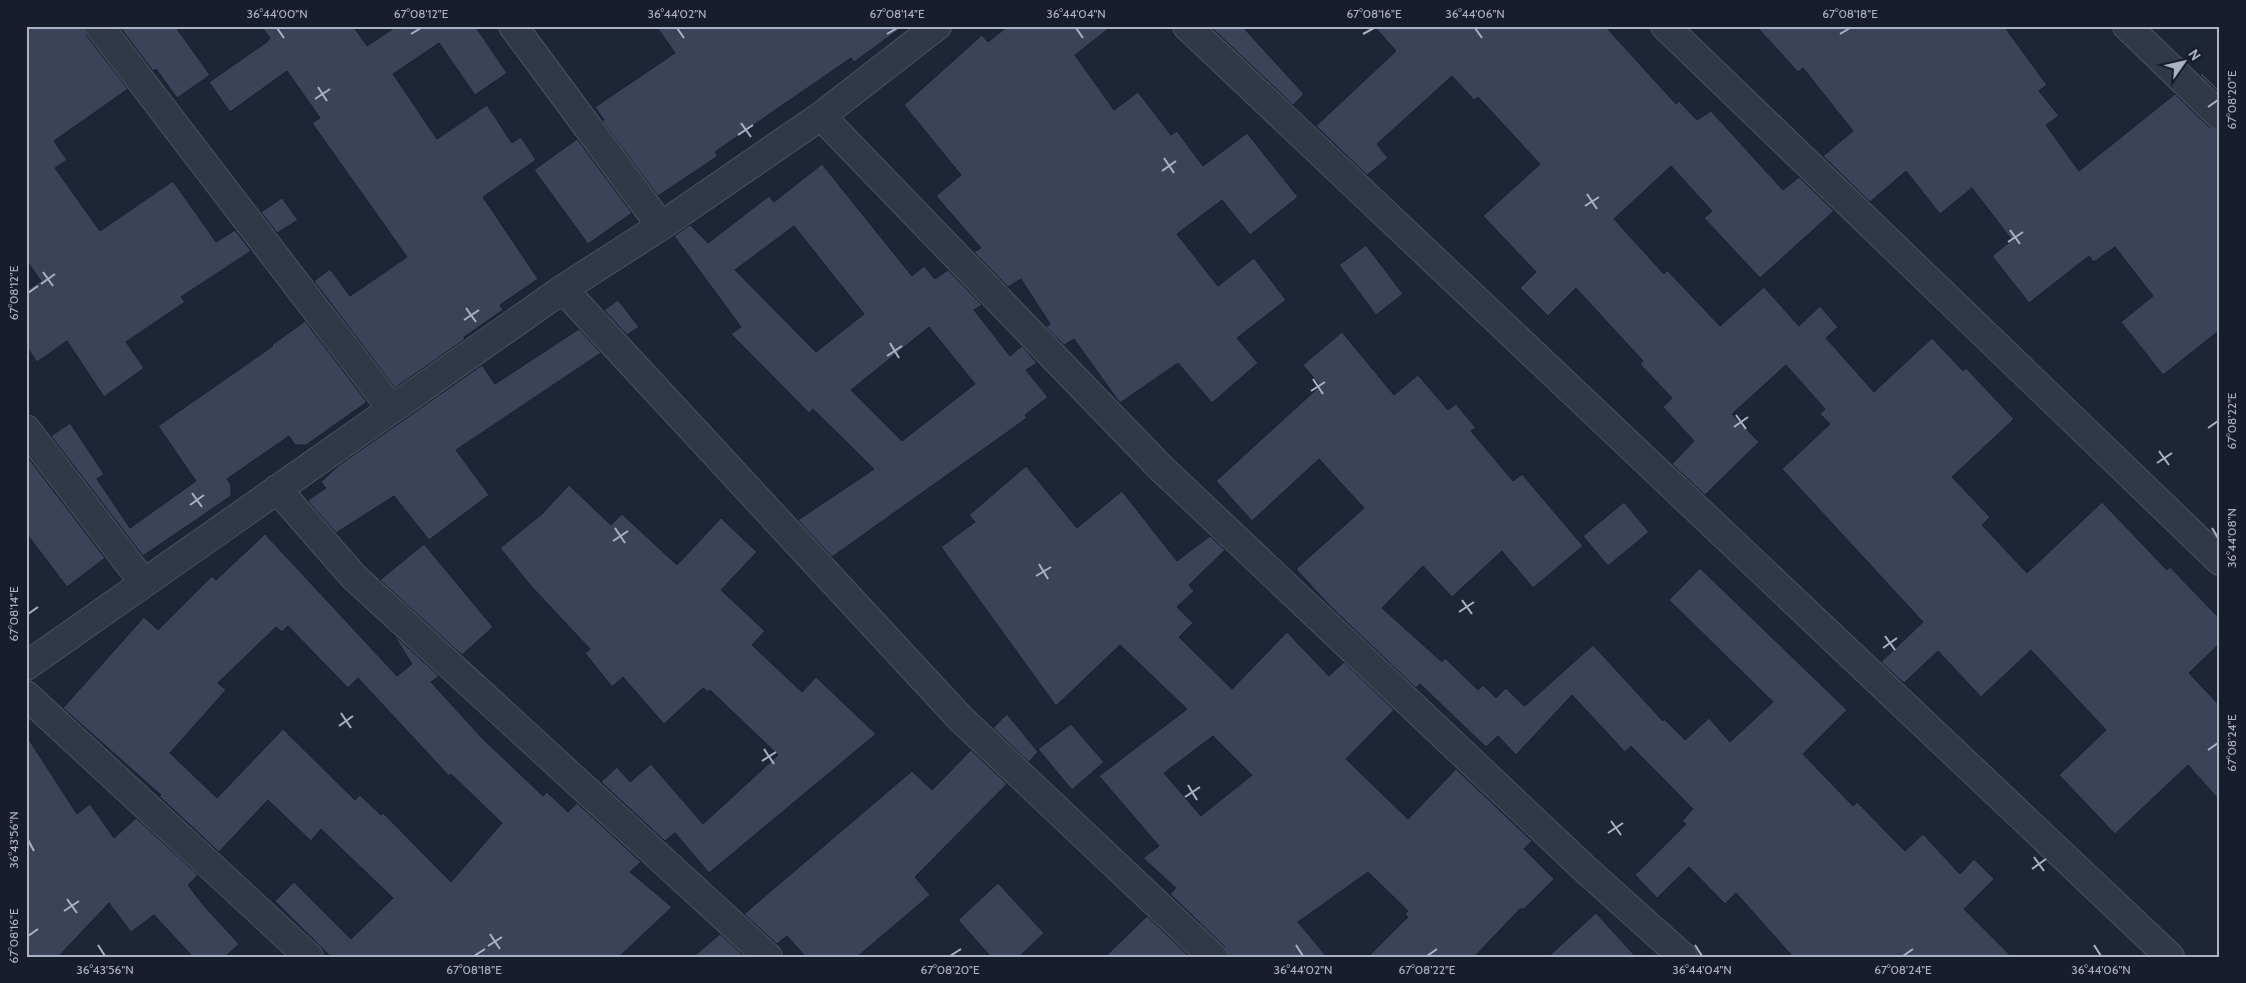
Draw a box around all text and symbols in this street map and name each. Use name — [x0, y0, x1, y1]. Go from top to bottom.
text: 36°44'00"N — [246, 6, 308, 21]
text: 67°08'12"E — [394, 6, 449, 21]
text: 36°44'02"N — [647, 6, 707, 21]
text: 67°08'14"E — [869, 6, 925, 21]
text: 36°44'04"N — [1046, 6, 1106, 21]
text: 67°08'16"E — [1346, 6, 1402, 21]
text: 36°44'06"N — [1445, 6, 1505, 21]
text: 67°08'18"E — [1822, 6, 1878, 21]
north arrow — [2158, 38, 2208, 88]
text: N — [2185, 46, 2205, 64]
text: 67°08'20"E — [2224, 70, 2239, 130]
text: 67°08'12"E — [6, 265, 21, 320]
text: 67°08'22"E — [2224, 392, 2239, 450]
text: 36°44'08"N — [2224, 508, 2239, 568]
text: 67°08'14"E — [6, 586, 21, 642]
text: 67°08'24"E — [2224, 714, 2239, 772]
text: 36°43'56"N — [6, 811, 21, 869]
text: 67°08'16"E — [6, 908, 21, 964]
text: 36°43'56"N — [76, 962, 134, 977]
text: 67°08'18"E — [446, 962, 502, 977]
text: 67°08'20"E — [920, 962, 980, 977]
text: 36°44'02"N — [1273, 962, 1333, 977]
text: 67°08'22"E — [1398, 962, 1456, 977]
text: 36°44'04"N — [1672, 962, 1732, 977]
text: 67°08'24"E — [1874, 962, 1932, 977]
text: 36°44'06"N — [2071, 962, 2131, 977]

